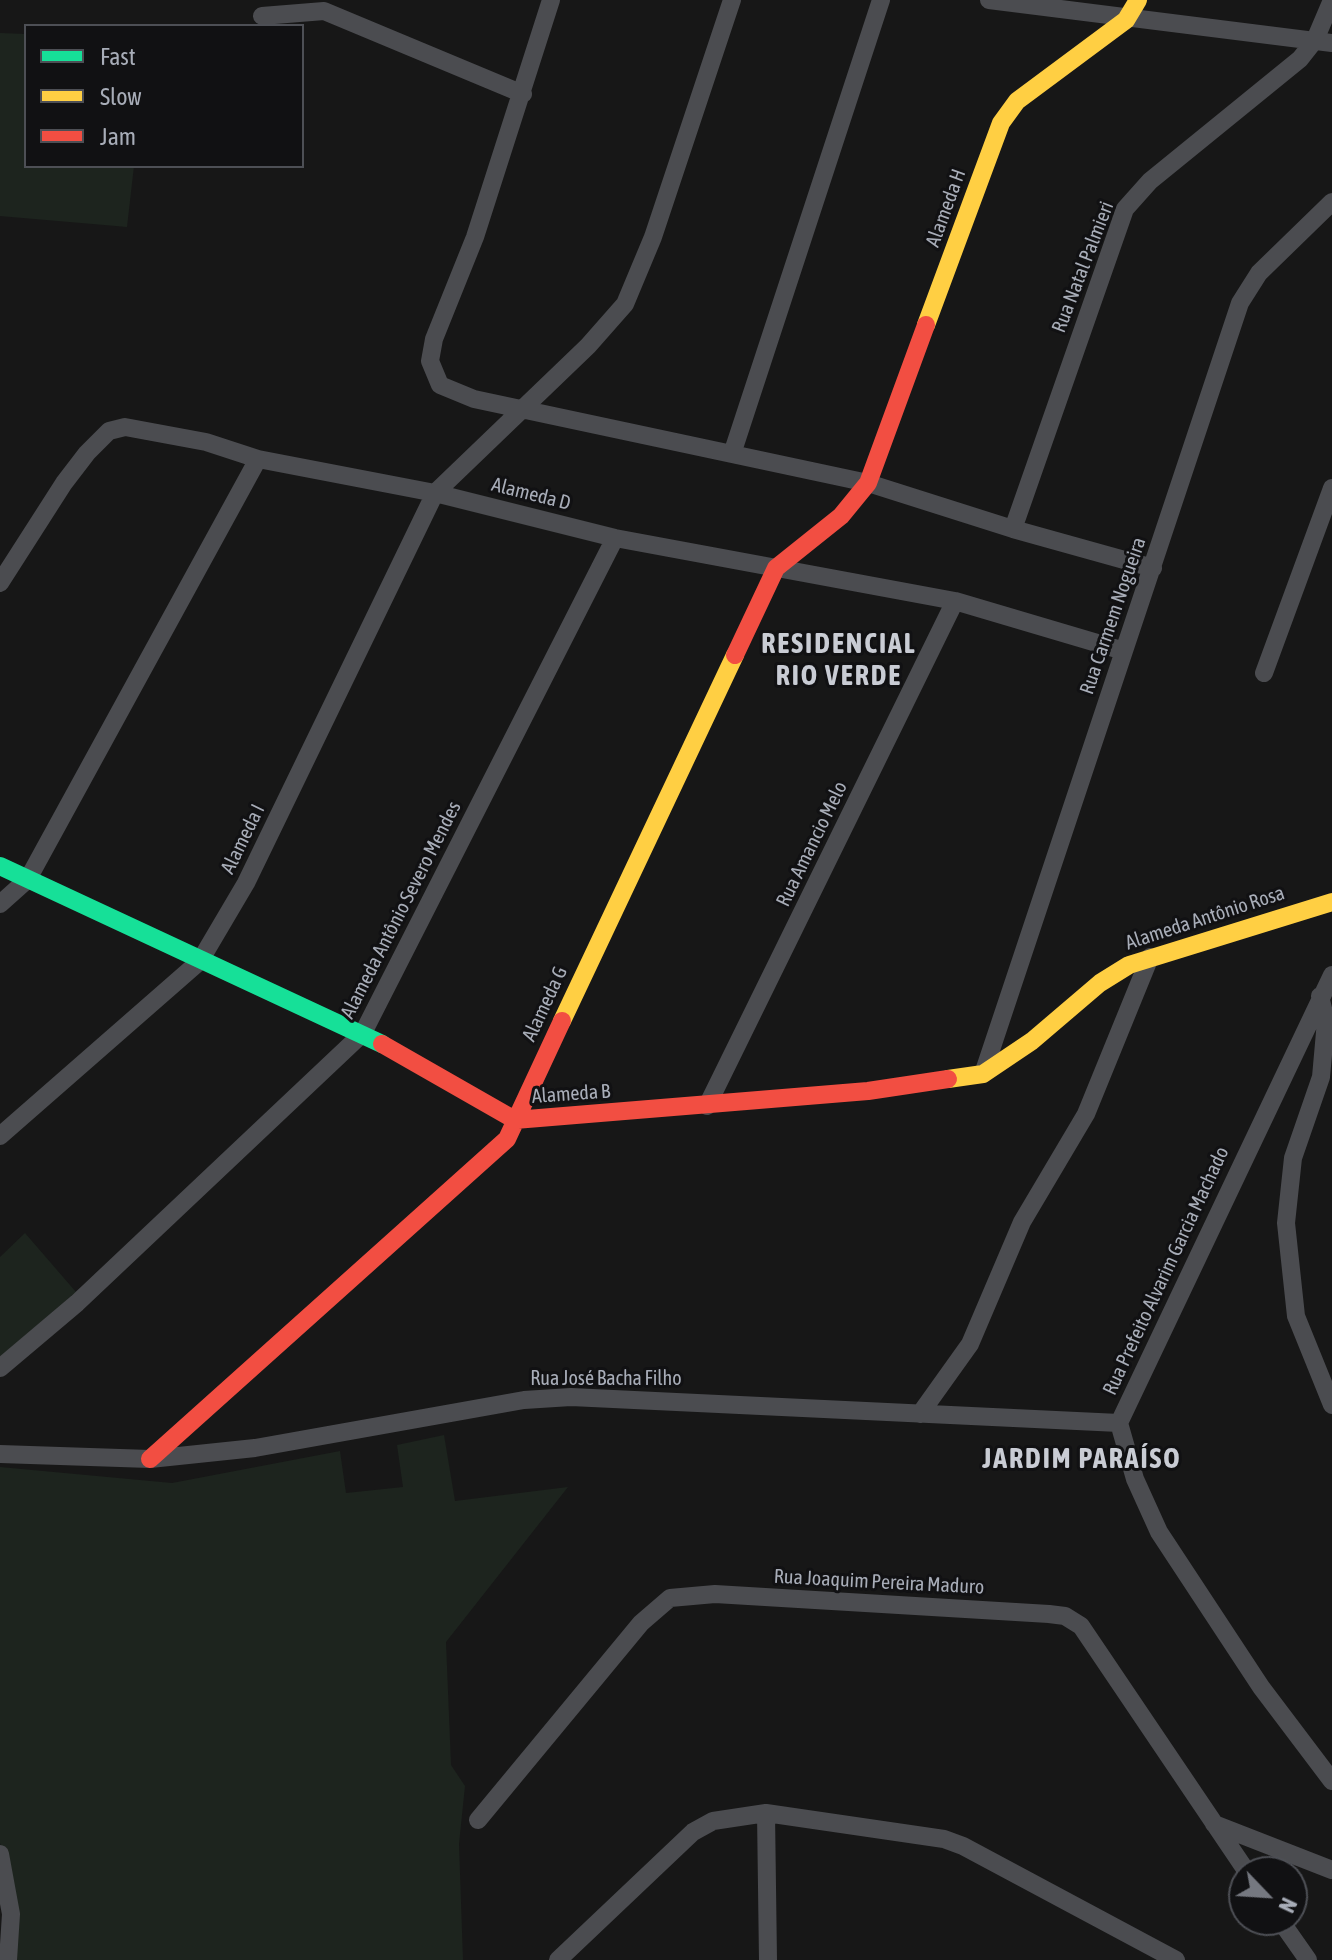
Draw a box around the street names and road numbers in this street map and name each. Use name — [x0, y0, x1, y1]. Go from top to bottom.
street label: Alameda H — [921, 166, 971, 250]
street label: Rua Natal Palmieri — [1047, 198, 1119, 336]
street label: Alameda D — [489, 473, 573, 515]
street label: Rua Carmem Nogueira — [1075, 534, 1151, 698]
street label: Rua Amancio Melo — [771, 778, 853, 910]
street label: Alameda Antônio Severo Mendes — [336, 797, 466, 1023]
street label: Alameda I — [216, 800, 270, 878]
street label: Alameda Antônio Rosa — [1122, 881, 1288, 955]
street label: Alameda G — [517, 963, 573, 1045]
street label: Alameda B — [531, 1079, 611, 1109]
street label: Rua Prefeito Alvarim Garcia Machado — [1098, 1143, 1234, 1399]
street label: Rua José Bacha Filho — [530, 1367, 682, 1391]
street label: Rua Joaquim Pereira Maduro — [773, 1565, 985, 1599]

